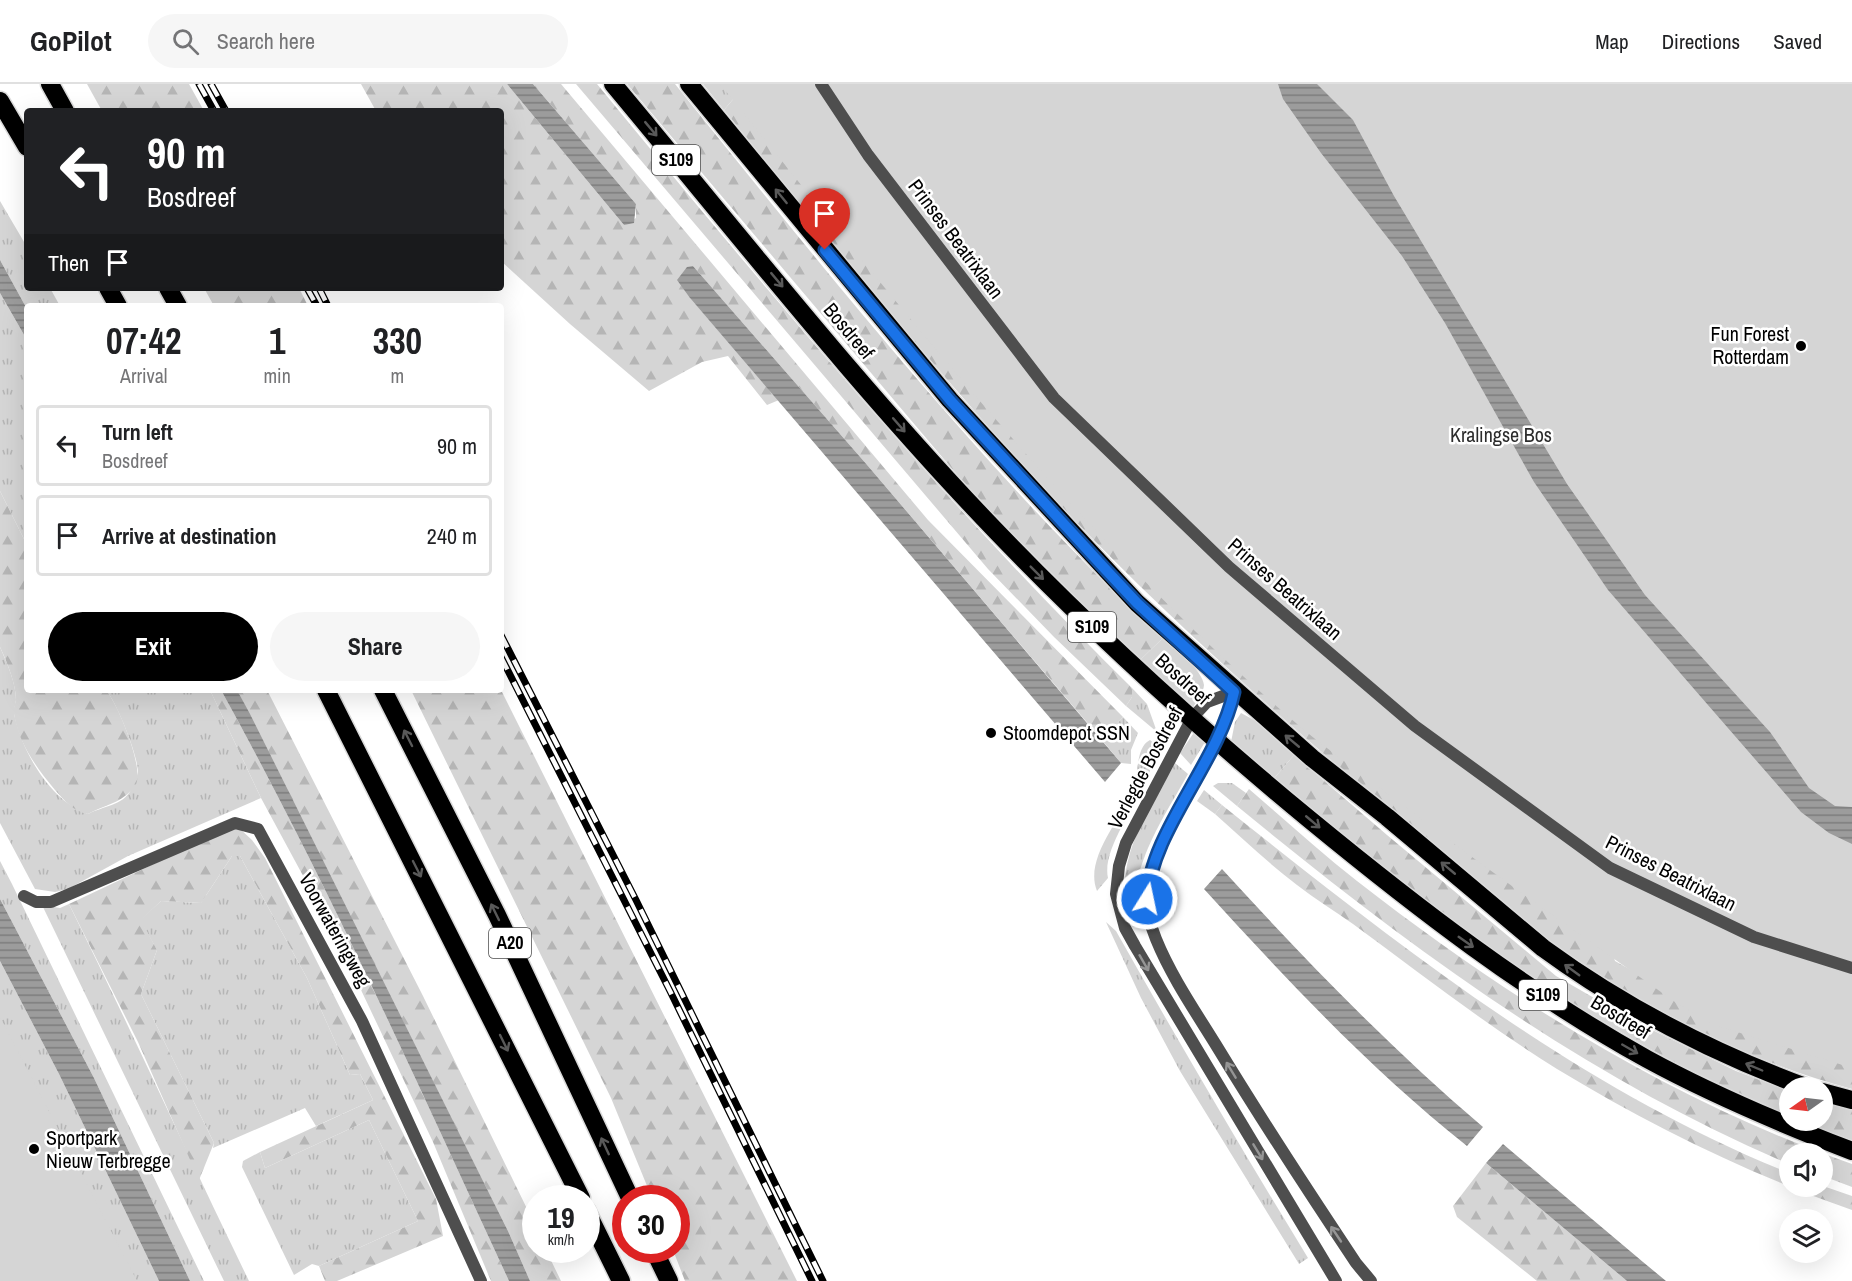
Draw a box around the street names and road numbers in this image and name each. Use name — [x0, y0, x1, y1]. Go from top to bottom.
road number: S109 — [652, 145, 700, 175]
street label: Prinses Beatrixlaan — [903, 173, 1010, 304]
street label: Bosdreef — [818, 297, 881, 365]
street label: Prinses Beatrixlaan — [1222, 531, 1348, 646]
road number: S109 — [1068, 612, 1116, 642]
street label: Bosdreef — [1150, 647, 1217, 711]
street label: Verlegde Bosdreef — [1101, 701, 1188, 834]
street label: Prinses Beatrixlaan — [1601, 828, 1741, 917]
street label: Voorwateringweg — [293, 868, 378, 992]
road number: A20 — [489, 928, 531, 958]
road number: S109 — [1519, 980, 1567, 1010]
street label: Bosdreef — [1586, 988, 1657, 1045]

